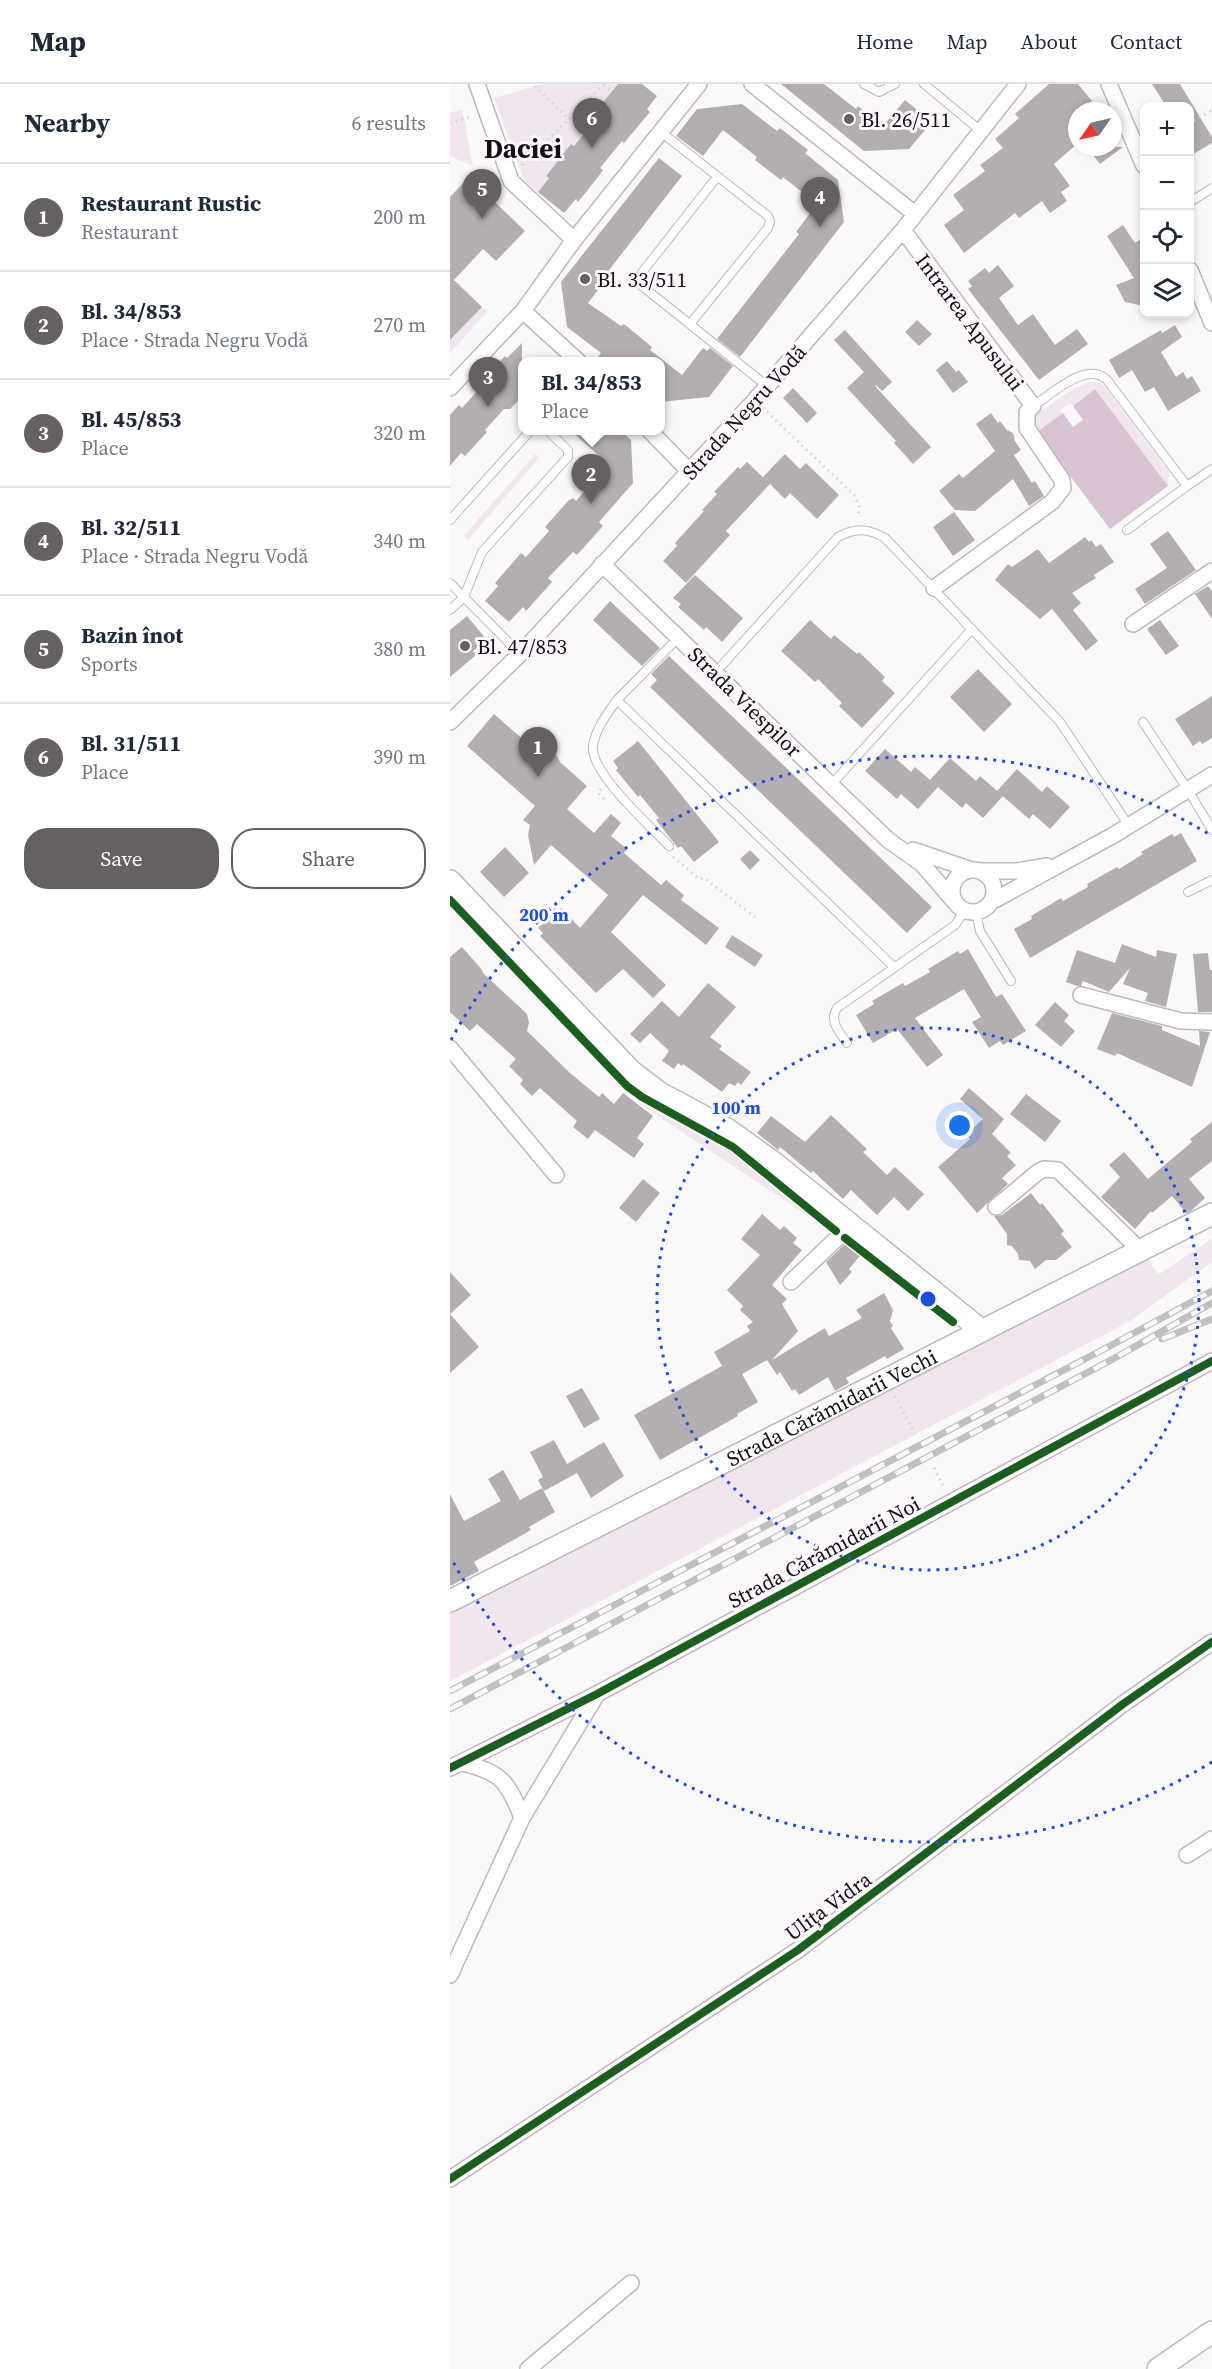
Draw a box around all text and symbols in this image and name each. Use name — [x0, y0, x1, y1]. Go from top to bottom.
text: Map — [30, 22, 86, 60]
text: Home — [856, 27, 914, 56]
text: Map — [947, 27, 988, 56]
text: About — [1021, 27, 1077, 56]
text: Contact — [1110, 27, 1182, 56]
pin: 6 — [572, 98, 612, 148]
north arrow — [1068, 102, 1122, 156]
map controls — [1140, 102, 1194, 318]
button: + — [1140, 102, 1194, 156]
text: Nearby — [24, 105, 110, 141]
place label: Bl. 26/511 — [861, 105, 951, 134]
text: 6 results — [351, 109, 426, 137]
marker: Bl. 26/511 — [842, 112, 856, 126]
district label: Daciei — [484, 130, 562, 167]
button: − — [1140, 156, 1194, 210]
pin: 5 — [462, 170, 501, 219]
pin: 4 — [800, 178, 839, 227]
text: Restaurant Rustic — [81, 188, 261, 218]
text: 1 — [38, 203, 49, 231]
text: 200 m — [373, 203, 426, 231]
button: locate — [1140, 210, 1194, 264]
text: Restaurant — [81, 218, 178, 246]
street label: Intrarea Apusului — [909, 247, 1031, 397]
button: layers — [1140, 264, 1194, 318]
place label: Bl. 33/511 — [597, 265, 687, 294]
marker: Bl. 33/511 — [578, 272, 592, 286]
text: Bl. 34/853 — [81, 296, 182, 326]
text: 2 — [38, 311, 49, 339]
text: 270 m — [373, 311, 426, 339]
text: Place · Strada Negru Vodă — [81, 326, 309, 354]
street label: Strada Negru Vodă — [675, 338, 813, 486]
popup — [518, 357, 665, 435]
pin: 3 — [468, 358, 507, 407]
text: Bl. 34/853 — [541, 367, 642, 397]
text: Place — [541, 397, 589, 425]
text: Bl. 45/853 — [81, 404, 182, 434]
text: 3 — [38, 419, 49, 447]
text: 320 m — [373, 419, 426, 447]
text: Place — [81, 434, 129, 462]
pin: 2 — [572, 454, 610, 504]
text: Bl. 32/511 — [81, 512, 182, 542]
text: 4 — [38, 527, 49, 555]
text: 340 m — [373, 527, 426, 555]
text: Place · Strada Negru Vodă — [81, 542, 309, 570]
text: Bazin înot — [81, 620, 183, 650]
place label: Bl. 47/853 — [477, 632, 567, 661]
text: 5 — [38, 635, 49, 663]
text: 380 m — [373, 635, 426, 663]
marker: Bl. 47/853 — [458, 639, 472, 653]
street label: Strada Viespilor — [682, 640, 808, 764]
text: Sports — [81, 650, 138, 678]
text: Bl. 31/511 — [81, 728, 182, 758]
pin: 1 — [518, 728, 557, 777]
text: 6 — [38, 743, 49, 771]
text: 390 m — [373, 743, 426, 771]
text: Place — [81, 758, 129, 786]
button: Save — [24, 828, 219, 889]
button: Share — [231, 828, 426, 889]
text: 200 m — [519, 902, 569, 927]
text: 100 m — [711, 1095, 761, 1120]
your location — [945, 1111, 974, 1140]
centre of rings — [918, 1289, 938, 1309]
street label: Strada Cărămidarii Vechi — [721, 1342, 942, 1473]
street label: Strada Cărămidarii Noi — [723, 1489, 925, 1615]
street label: Ulița Vidra — [779, 1865, 877, 1947]

